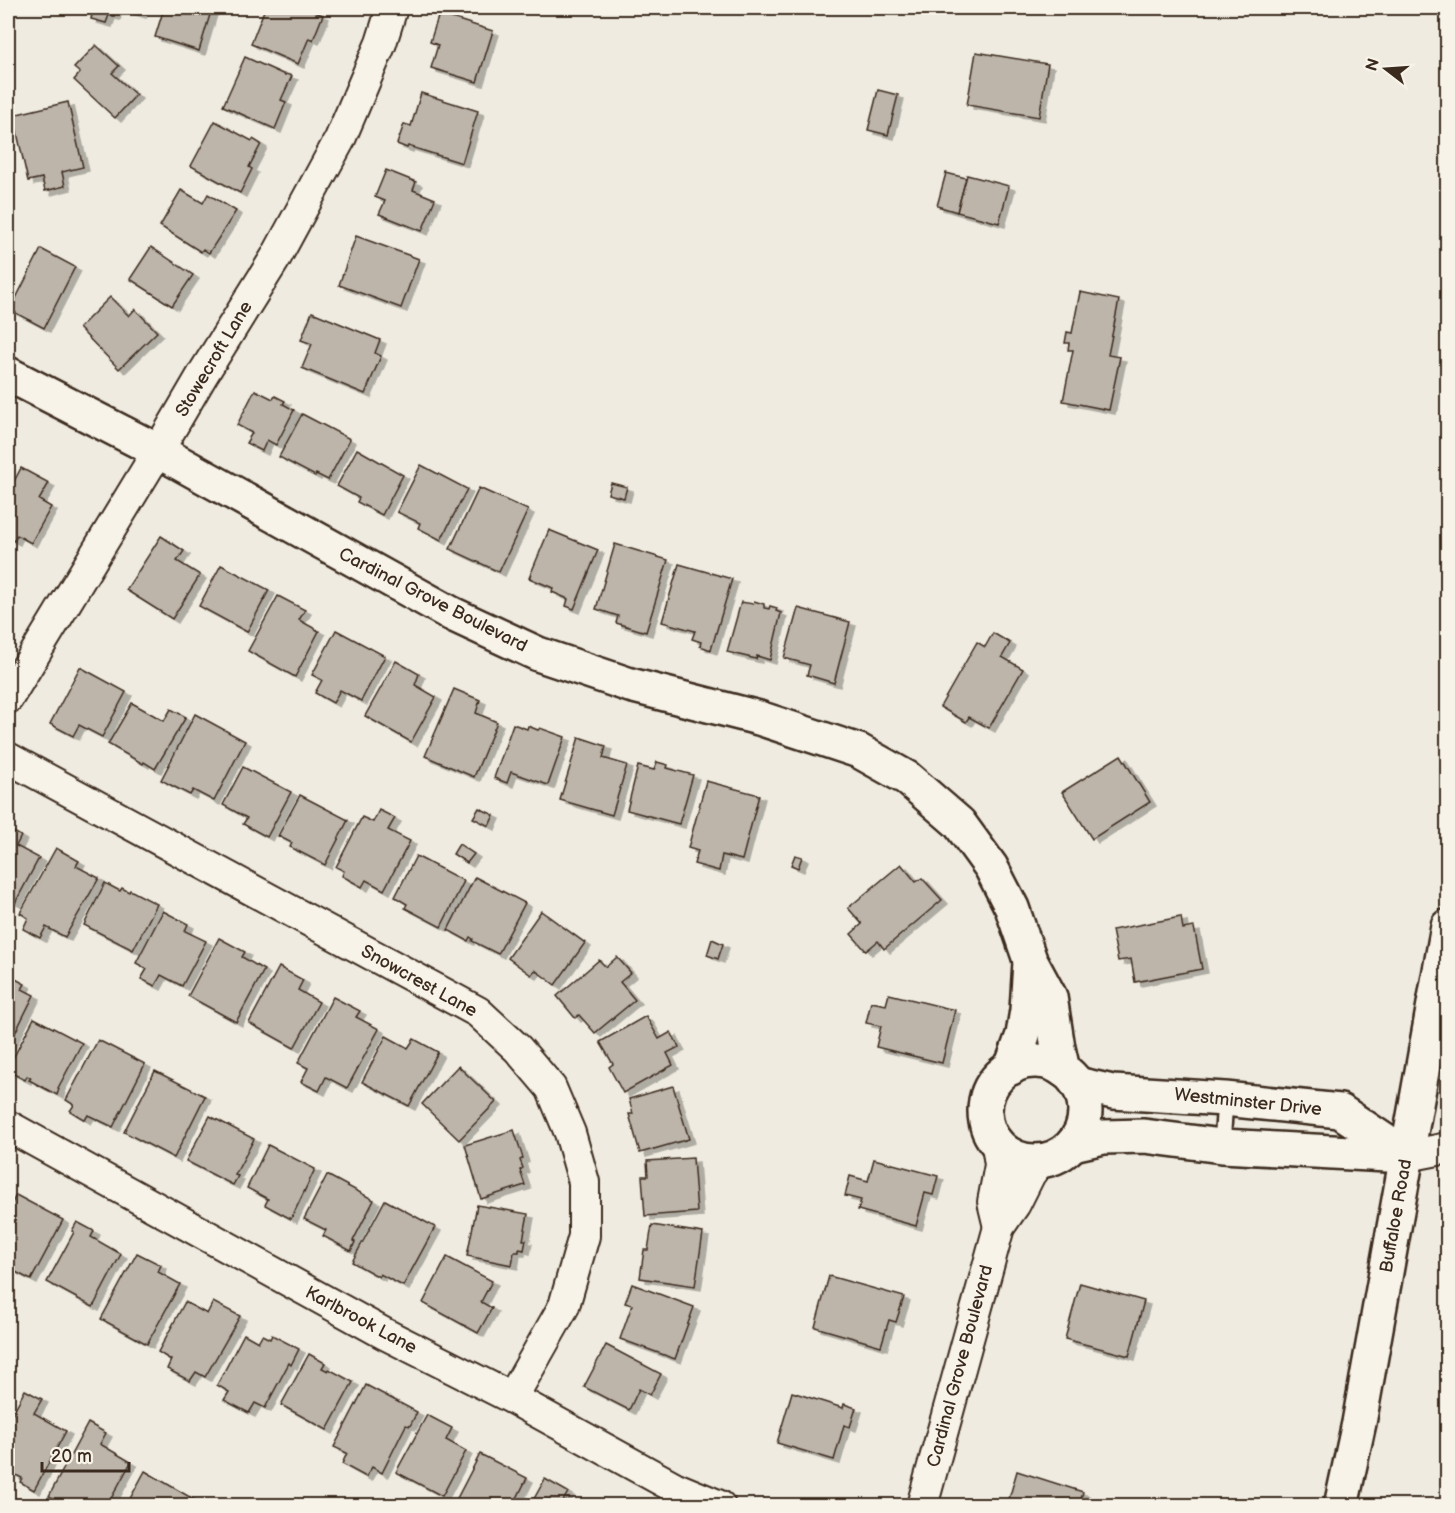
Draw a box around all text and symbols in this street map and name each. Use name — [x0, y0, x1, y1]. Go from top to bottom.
north arrow — [1356, 39, 1416, 99]
text: N — [1362, 57, 1384, 74]
street label: Stowecroft Lane — [171, 297, 257, 421]
street label: Cardinal Grove Boulevard — [335, 543, 531, 657]
street label: Snowcrest Lane — [357, 940, 481, 1022]
street label: Westminster Drive — [1173, 1084, 1323, 1120]
street label: Buffaloe Road — [1376, 1158, 1416, 1274]
street label: Cardinal Grove Boulevard — [923, 1263, 997, 1469]
street label: Karlbrook Lane — [302, 1282, 421, 1358]
scale bar — [42, 1435, 129, 1473]
text: 20 m — [51, 1446, 92, 1467]

